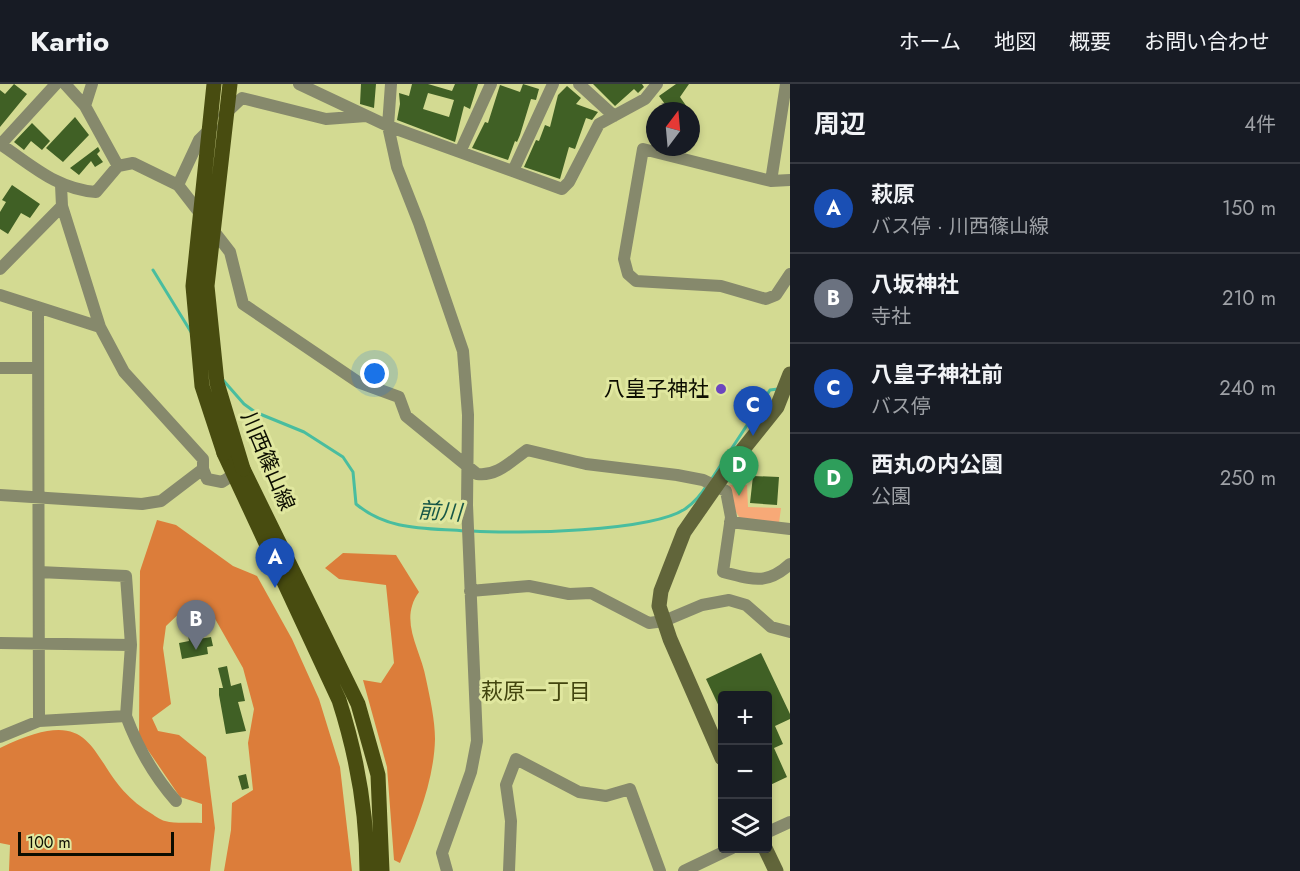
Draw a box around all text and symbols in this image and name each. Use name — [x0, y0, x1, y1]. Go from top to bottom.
text: Kartio — [30, 21, 109, 62]
text: ホーム — [899, 27, 961, 57]
text: 地図 — [994, 27, 1036, 57]
text: 概要 — [1069, 27, 1111, 57]
text: お問い合わせ — [1144, 27, 1270, 57]
north arrow — [646, 102, 700, 156]
text: 周辺 — [814, 105, 866, 143]
text: 4件 — [1244, 110, 1276, 139]
text: 萩原 — [871, 178, 915, 210]
text: A — [826, 194, 841, 223]
text: 150 m — [1222, 194, 1276, 223]
text: バス停 · 川西篠山線 — [871, 212, 1049, 241]
text: 八坂神社 — [871, 268, 959, 300]
text: B — [827, 284, 840, 313]
text: 210 m — [1222, 284, 1276, 313]
text: 寺社 — [871, 302, 911, 331]
text: 八皇子神社前 — [871, 358, 1003, 390]
your location — [360, 359, 389, 388]
place label: 八皇子神社 — [604, 374, 709, 404]
text: C — [826, 374, 841, 403]
text: 240 m — [1219, 374, 1276, 403]
marker: 八皇子神社 — [714, 382, 728, 396]
pin: C — [734, 386, 772, 436]
text: バス停 — [871, 392, 931, 421]
street label: 川西篠山線 — [234, 407, 302, 515]
pin: D — [720, 446, 758, 496]
text: 西丸の内公園 — [871, 448, 1003, 480]
text: D — [826, 464, 841, 493]
text: 250 m — [1220, 464, 1276, 493]
text: 公園 — [871, 482, 911, 511]
water label: 前川 — [417, 494, 465, 528]
pin: A — [256, 538, 294, 588]
pin: B — [176, 600, 216, 650]
district label: 萩原一丁目 — [481, 675, 591, 707]
map controls — [718, 691, 772, 853]
button: + — [718, 691, 772, 745]
button: − — [718, 745, 772, 799]
button: layers — [718, 799, 772, 853]
scale bar — [18, 829, 174, 856]
text: 100 m — [27, 831, 71, 854]

